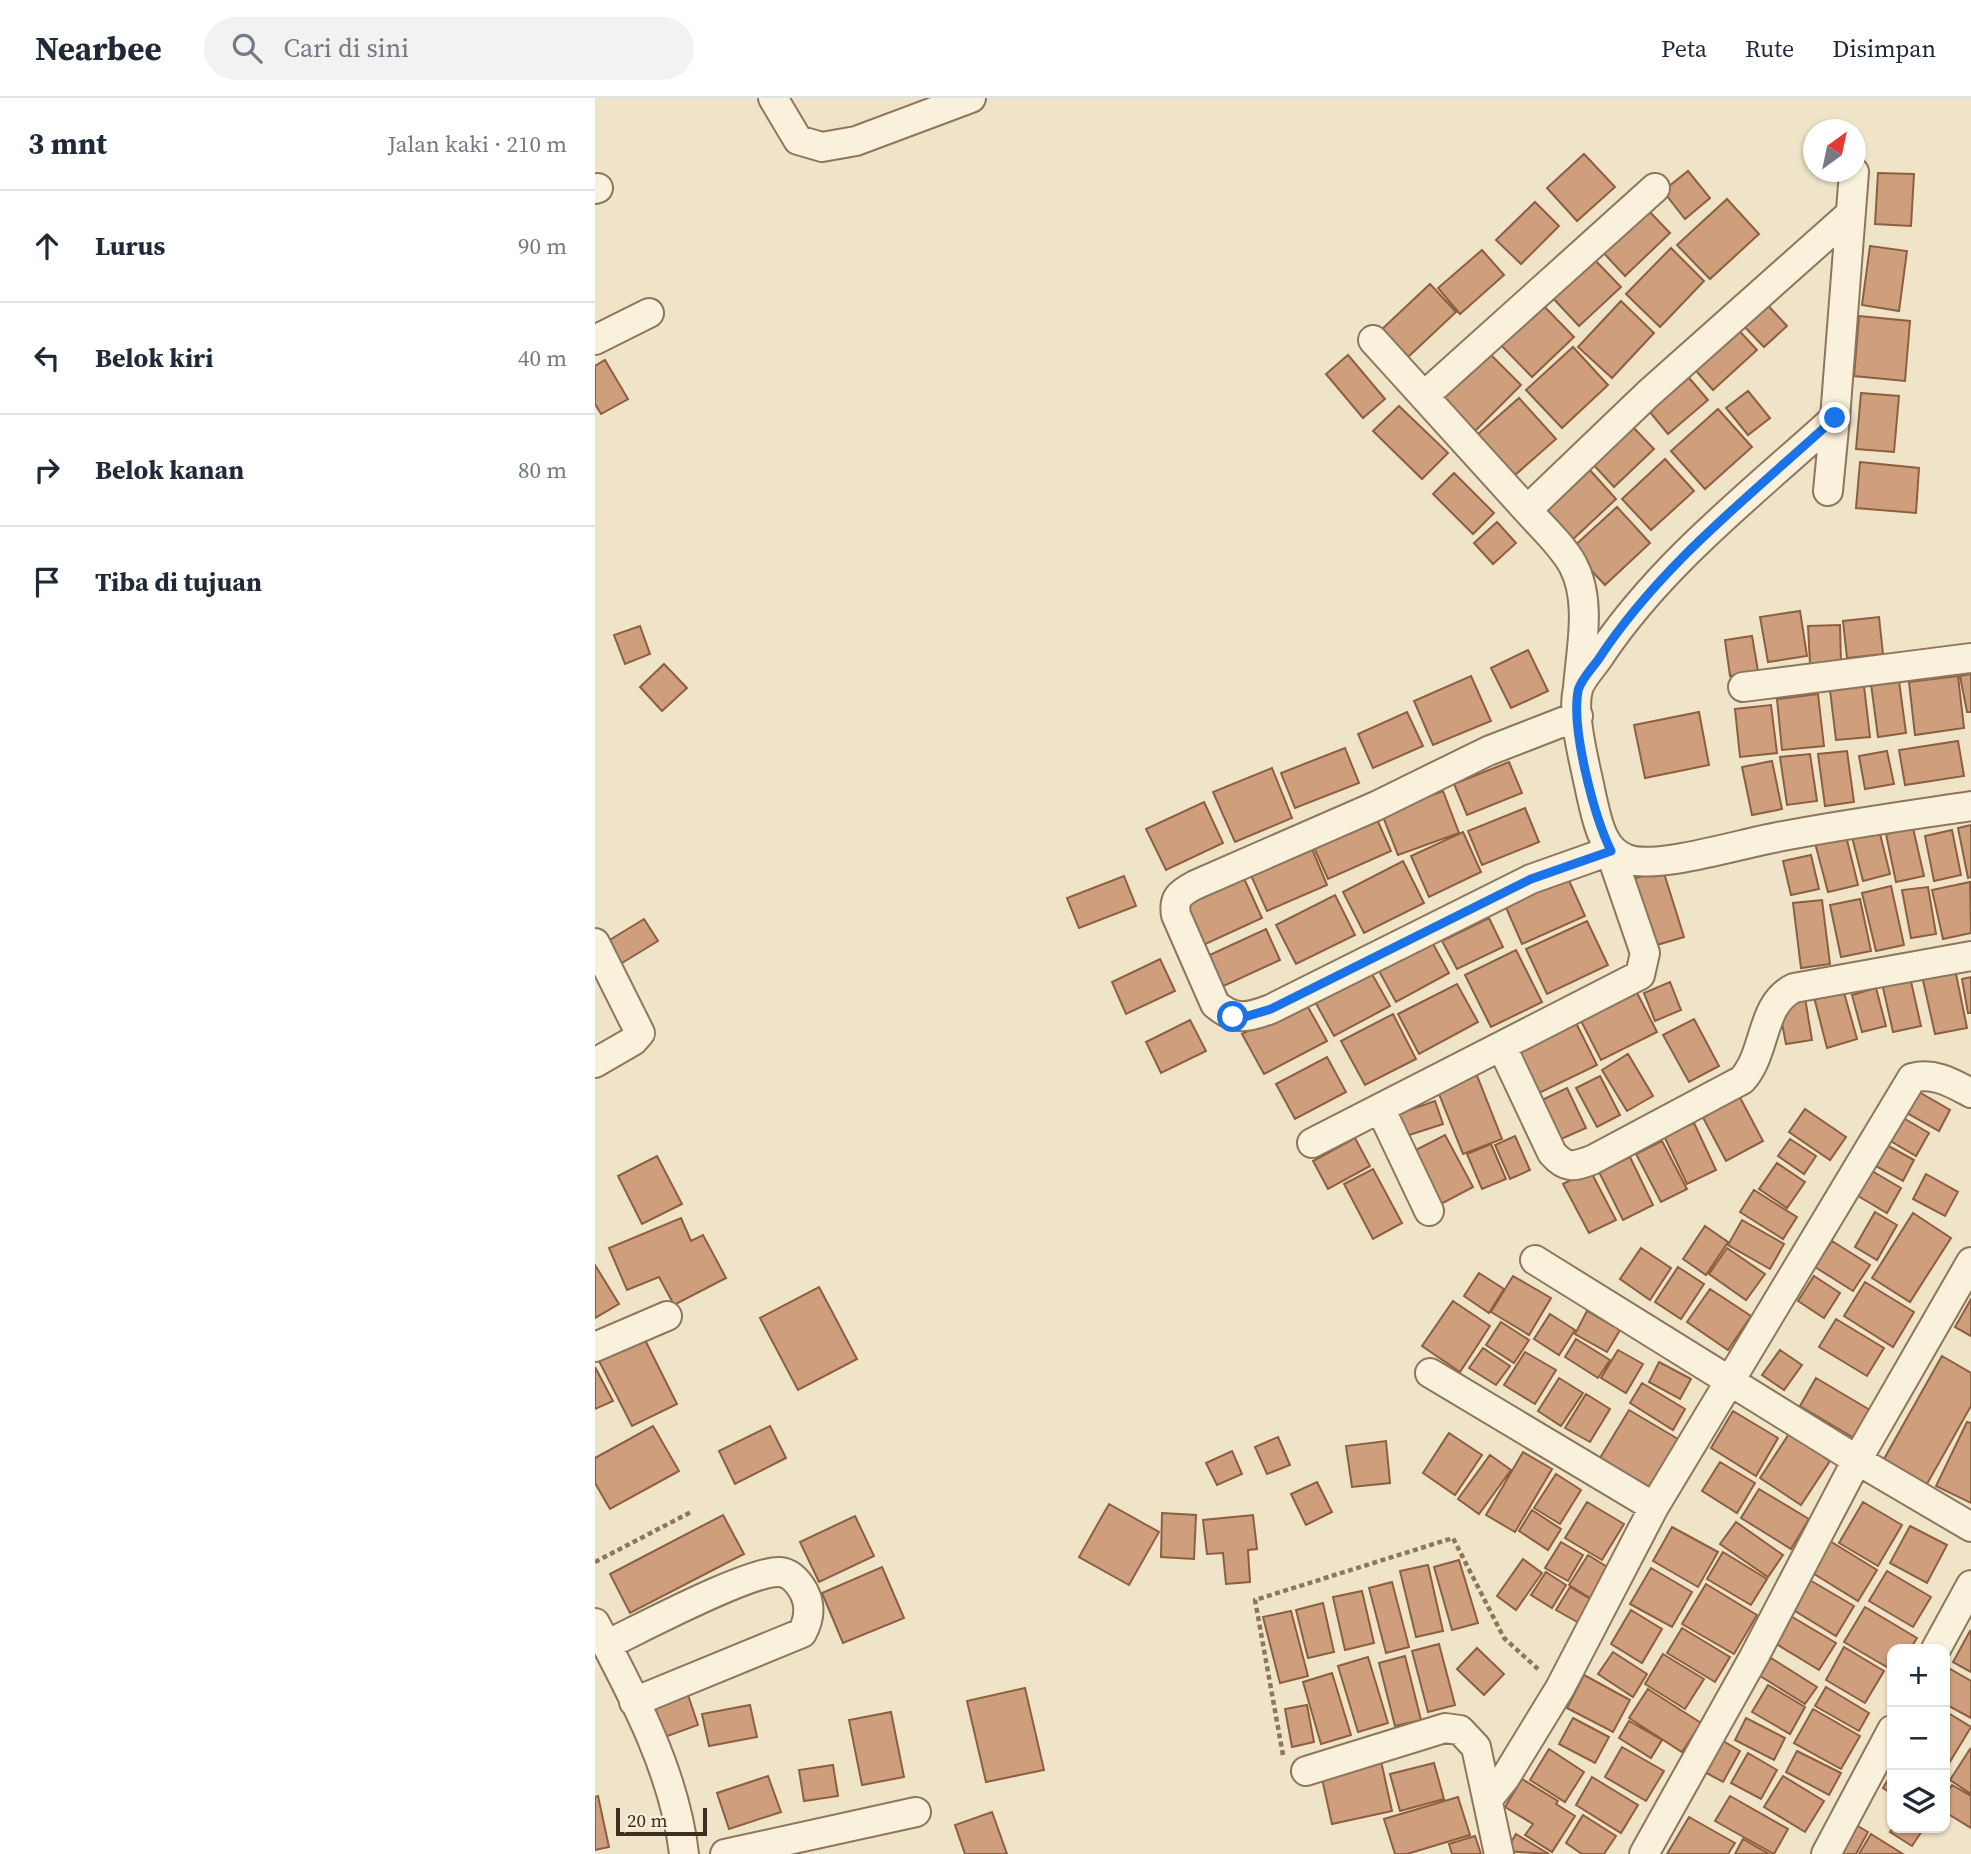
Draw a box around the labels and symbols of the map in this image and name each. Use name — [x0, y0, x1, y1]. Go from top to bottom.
north arrow — [1803, 119, 1866, 182]
route end — [1819, 402, 1850, 433]
route start — [1217, 1001, 1248, 1032]
scale bar — [616, 1805, 707, 1837]

